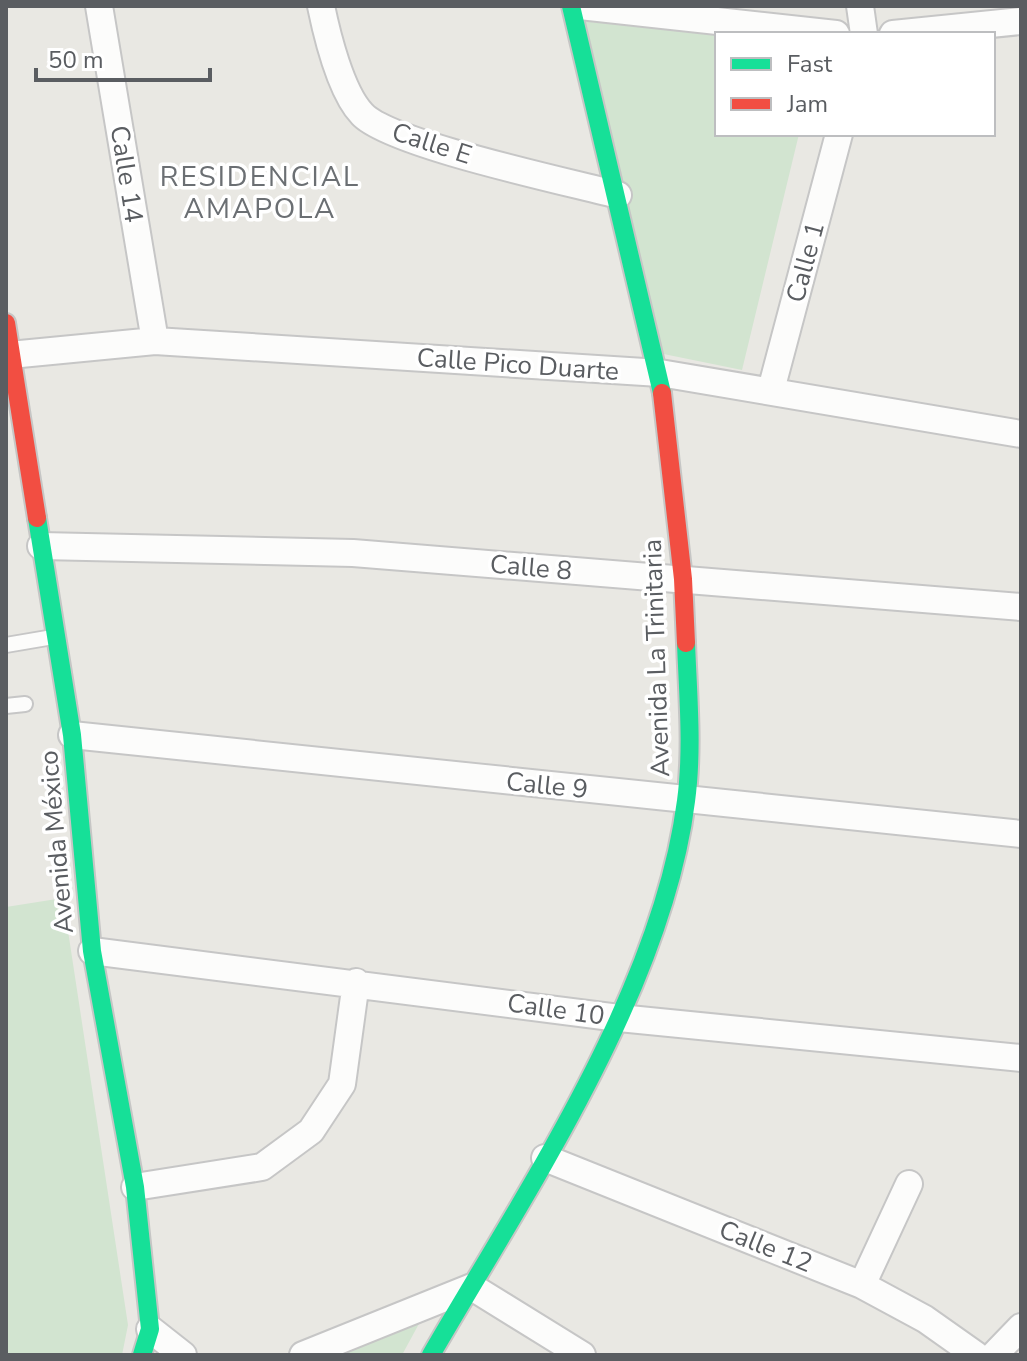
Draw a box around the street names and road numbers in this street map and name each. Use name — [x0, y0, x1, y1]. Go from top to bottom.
street label: Calle E — [388, 114, 476, 173]
street label: Calle 14 — [102, 123, 151, 225]
street label: Calle 1 — [778, 218, 833, 306]
street label: Calle Pico Duarte — [416, 340, 620, 389]
street label: Avenida La Trinitaria — [635, 538, 678, 778]
street label: Calle 8 — [488, 546, 573, 589]
street label: Avenida México — [31, 749, 82, 935]
street label: Calle 9 — [504, 764, 590, 807]
street label: Calle 10 — [505, 985, 607, 1034]
street label: Calle 12 — [714, 1212, 818, 1281]

